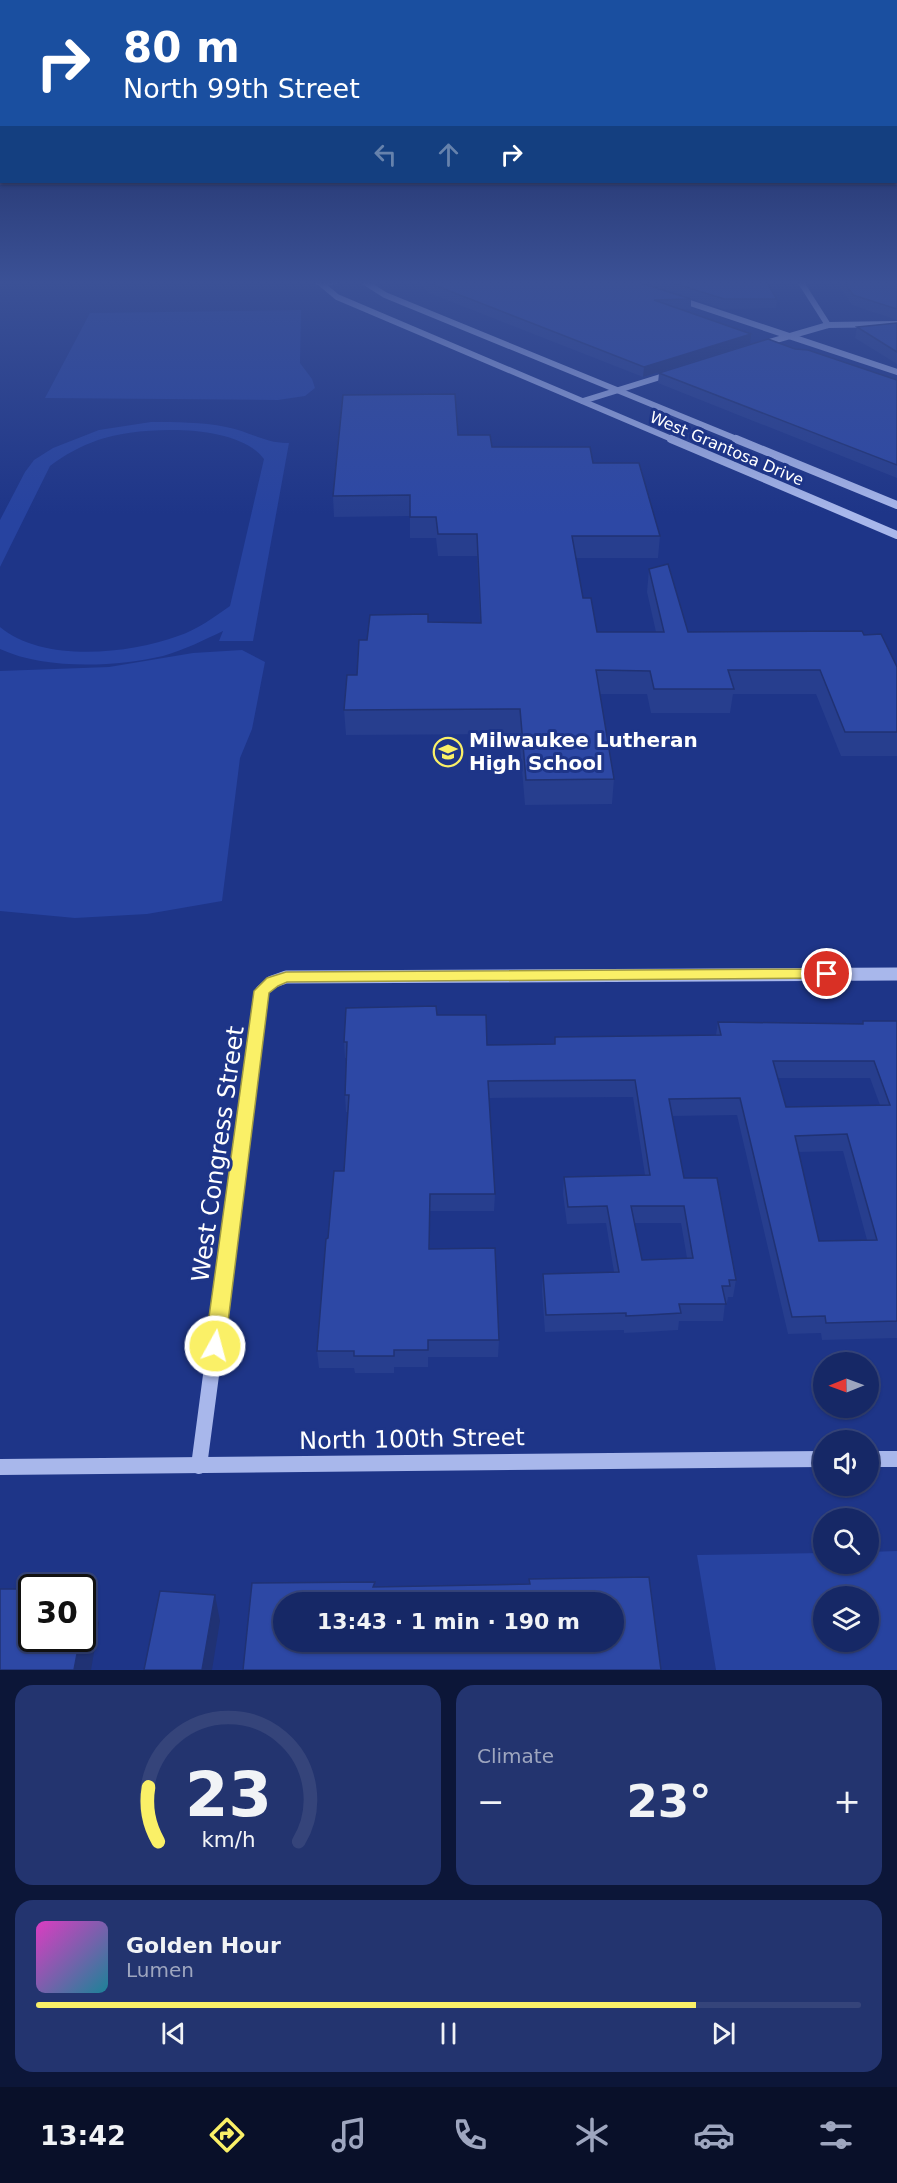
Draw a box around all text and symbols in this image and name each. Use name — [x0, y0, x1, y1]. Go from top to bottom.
text: 80 m — [123, 23, 240, 72]
icon: right — [24, 24, 102, 102]
text: North 99th Street — [123, 73, 360, 104]
icon: left — [369, 138, 402, 171]
icon: ahead — [432, 138, 465, 171]
icon: right — [495, 138, 528, 171]
street label: West Grantosa Drive — [647, 407, 807, 489]
place label: Milwaukee Lutheran High School — [469, 728, 698, 775]
school or university icon: Milwaukee Lutheran High School — [432, 736, 464, 768]
pin — [801, 948, 852, 999]
icon: arrive — [810, 957, 843, 990]
street label: West Congress Street — [186, 1024, 250, 1284]
position arrow — [183, 1314, 247, 1378]
north arrow — [813, 1352, 879, 1418]
map controls — [813, 1352, 879, 1652]
street label: North 100th Street — [299, 1423, 525, 1455]
button: sound — [813, 1430, 879, 1496]
button: search — [813, 1508, 879, 1574]
speed limit sign: 30 — [18, 1574, 96, 1652]
button: layers — [813, 1586, 879, 1652]
text: 13:43 · 1 min · 190 m — [317, 1609, 580, 1634]
text: Climate — [477, 1744, 554, 1768]
text: 23 — [185, 1758, 271, 1831]
text: 23° — [626, 1775, 712, 1828]
text: − — [477, 1782, 505, 1821]
text: + — [833, 1782, 861, 1821]
text: km/h — [201, 1827, 255, 1852]
text: Golden Hour — [126, 1933, 281, 1958]
text: Lumen — [126, 1958, 194, 1982]
icon: previous — [157, 2017, 190, 2050]
icon: pause — [432, 2017, 465, 2050]
icon: next — [707, 2017, 740, 2050]
icon: directions — [206, 2114, 248, 2156]
icon: music — [328, 2114, 370, 2156]
icon: phone — [449, 2114, 491, 2156]
icon: climate — [571, 2114, 613, 2156]
icon: car — [693, 2114, 735, 2156]
icon: filters — [815, 2114, 857, 2156]
text: 13:42 — [40, 2120, 126, 2151]

